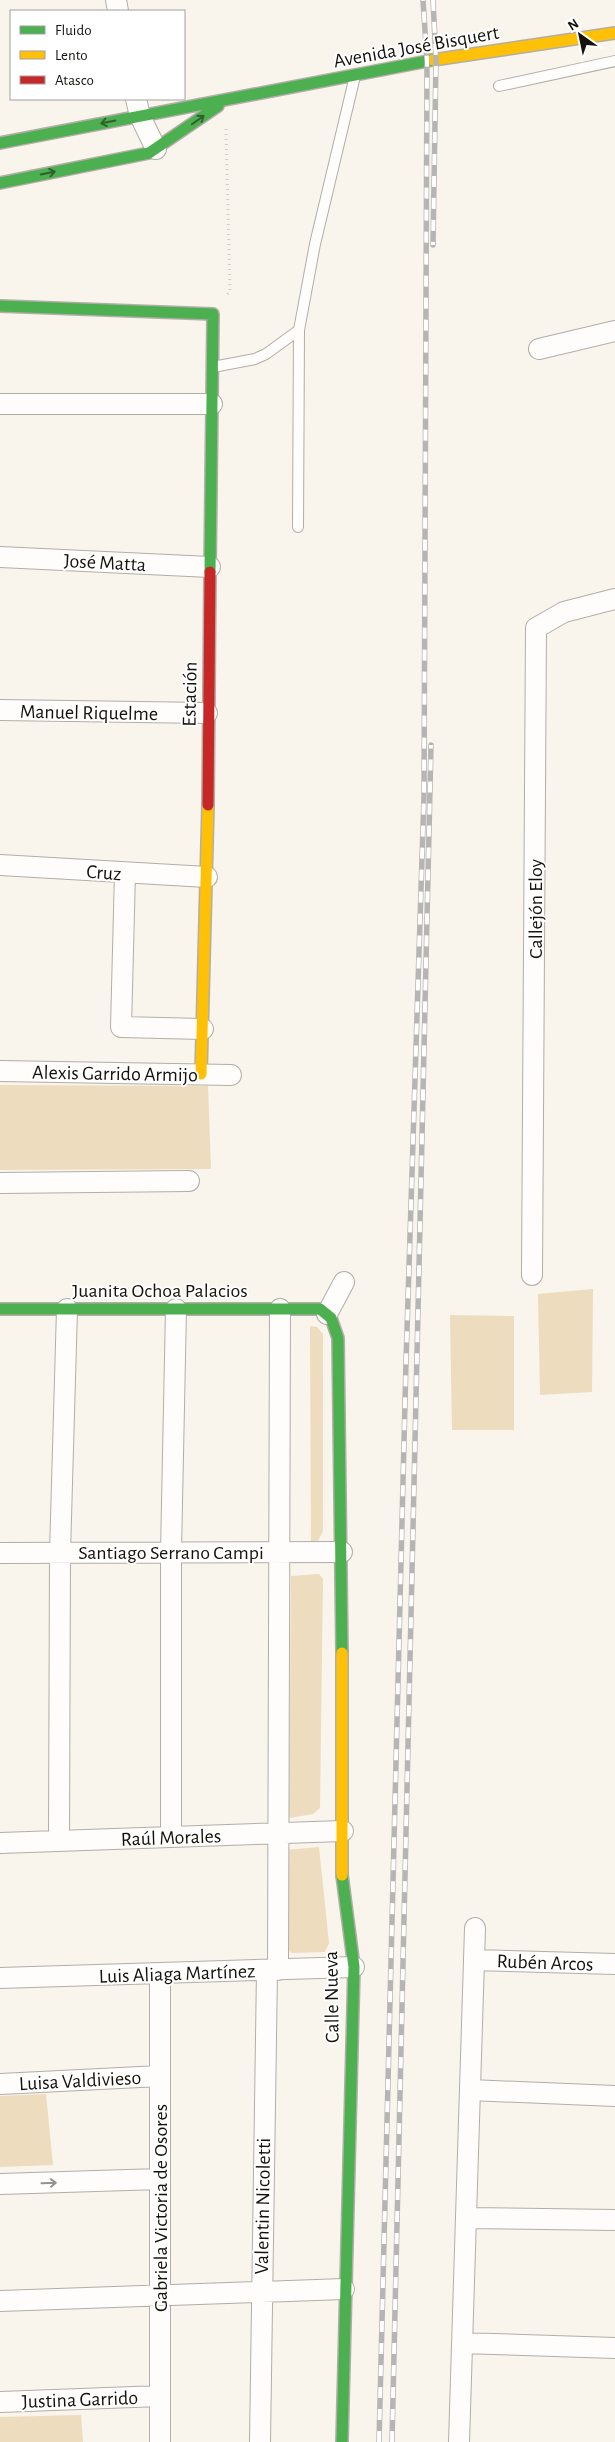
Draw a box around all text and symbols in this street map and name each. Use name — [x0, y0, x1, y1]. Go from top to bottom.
legend — [10, 10, 185, 100]
north arrow — [555, 10, 605, 60]
text: N — [566, 16, 581, 33]
street label: Avenida José Bisquert — [332, 22, 501, 71]
text: Fluido — [55, 23, 92, 38]
text: Lento — [55, 48, 88, 63]
text: Atasco — [55, 73, 94, 88]
one-way arrow — [191, 115, 205, 125]
one-way arrow — [101, 118, 117, 127]
one-way arrow — [39, 168, 55, 178]
street label: José Matta — [63, 551, 147, 575]
street label: Estación — [179, 661, 201, 727]
street label: Manuel Riquelme — [20, 702, 158, 724]
street label: Callejón Eloy — [526, 859, 546, 959]
street label: Cruz — [86, 862, 122, 884]
street label: Alexis Garrido Armijo — [32, 1063, 198, 1085]
street label: Juanita Ochoa Palacios — [72, 1281, 248, 1301]
street label: Santiago Serrano Campi — [78, 1543, 264, 1563]
street label: Raúl Morales — [120, 1826, 222, 1850]
street label: Calle Nueva — [321, 1951, 343, 2043]
street label: Rubén Arcos — [496, 1951, 594, 1975]
street label: Luis Aliaga Martínez — [98, 1961, 256, 1987]
street label: Luisa Valdivieso — [18, 2068, 142, 2094]
street label: Gabriela Victoria de Osores — [151, 2104, 171, 2312]
street label: Valentin Nicoletti — [252, 2138, 274, 2274]
one-way arrow — [40, 2178, 56, 2187]
street label: Justina Garrido — [21, 2388, 139, 2412]

